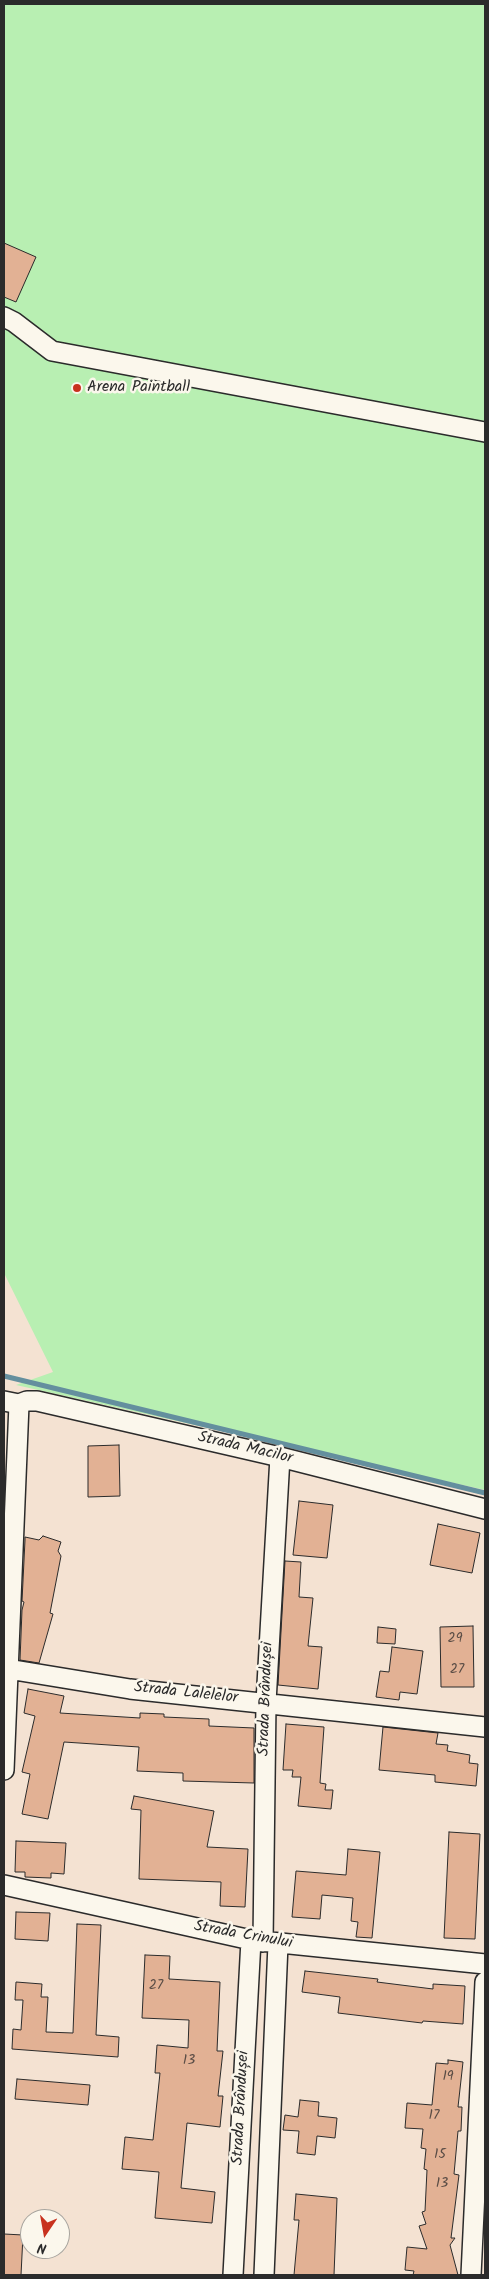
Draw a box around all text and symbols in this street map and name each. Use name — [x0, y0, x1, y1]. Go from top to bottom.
place label: Arena Paintball — [87, 378, 190, 398]
marker: Arena Paintball — [71, 382, 83, 394]
street label: Strada Macilor — [196, 1429, 294, 1469]
house number: 29 — [448, 1632, 462, 1648]
street label: Strada Brândușei — [255, 1641, 279, 1757]
house number: 27 — [450, 1663, 464, 1679]
street label: Strada Lalelelor — [133, 1679, 239, 1709]
street label: Strada Crinului — [192, 1918, 294, 1954]
house number: 27 — [149, 1979, 163, 1995]
street label: Strada Brândușei — [229, 2050, 255, 2166]
house number: 13 — [183, 2054, 195, 2070]
house number: 19 — [442, 2070, 454, 2086]
house number: 17 — [429, 2109, 439, 2125]
house number: 15 — [434, 2148, 446, 2164]
house number: 13 — [436, 2177, 448, 2193]
north arrow — [20, 2209, 70, 2259]
text: N — [35, 2236, 49, 2259]

